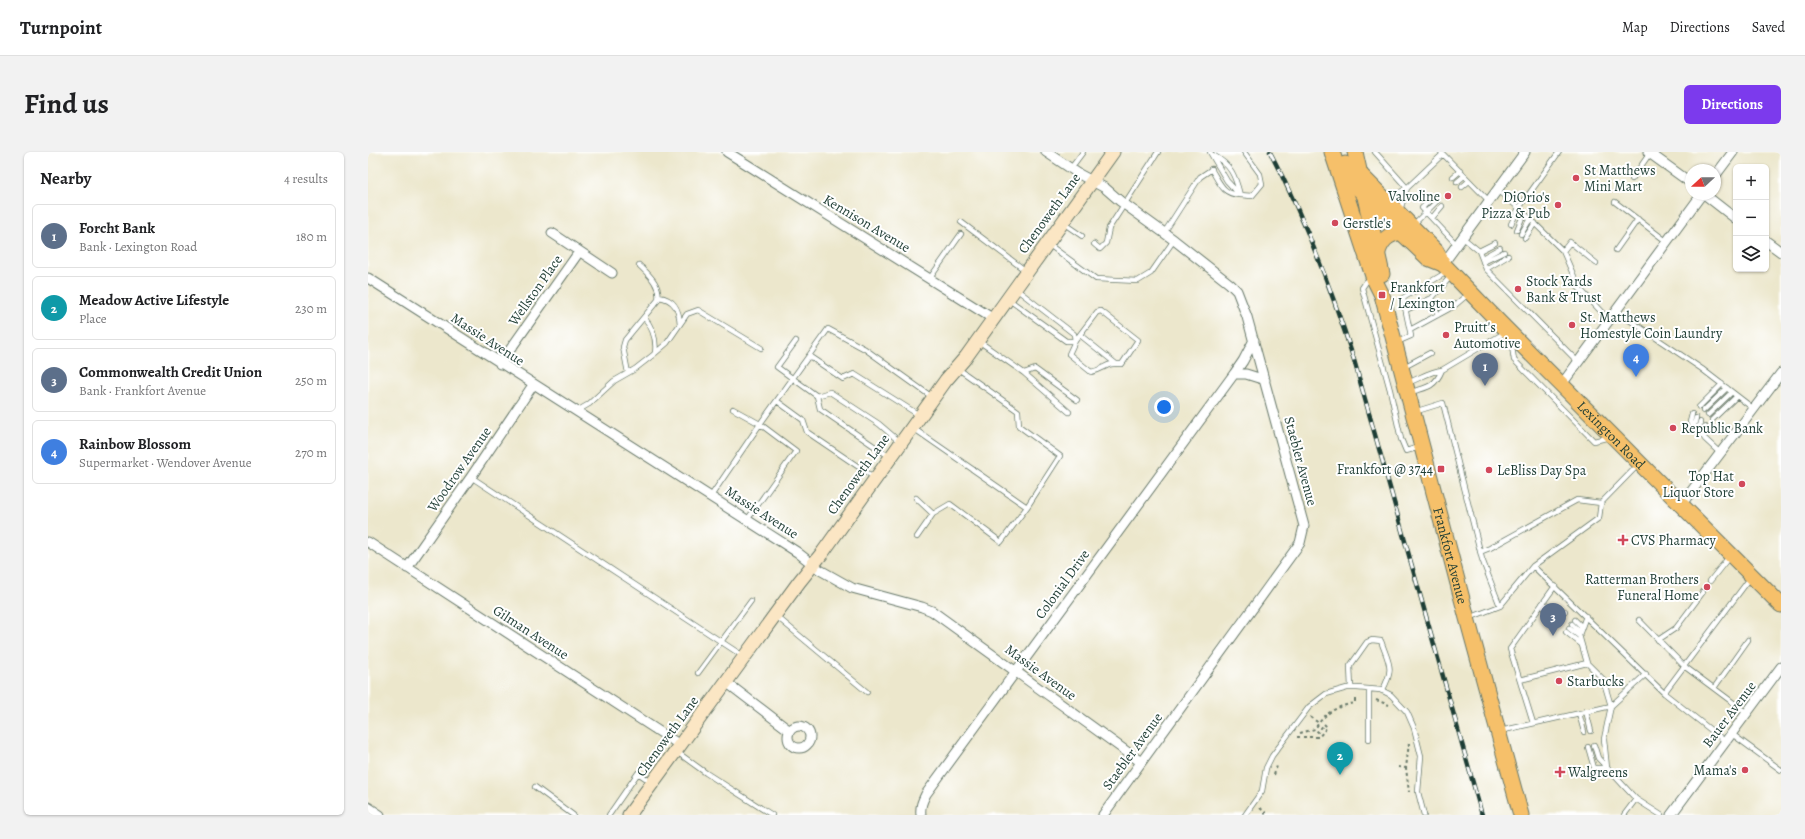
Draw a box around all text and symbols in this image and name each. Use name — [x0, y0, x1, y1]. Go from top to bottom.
text: Turnpoint — [20, 15, 102, 41]
text: Map — [1622, 18, 1648, 37]
text: Directions — [1670, 18, 1730, 37]
text: Saved — [1752, 18, 1785, 37]
text: Find us — [24, 85, 109, 123]
button: Directions — [1684, 85, 1781, 124]
place label: St Matthews Mini Mart — [1584, 161, 1656, 196]
north arrow — [1685, 164, 1721, 200]
map controls — [1733, 164, 1769, 272]
button: + — [1733, 164, 1769, 200]
text: Nearby — [40, 167, 91, 190]
street label: Chenoweth Lane — [1014, 169, 1085, 257]
text: 4 results — [284, 170, 328, 187]
marker: St Matthews Mini Mart — [1571, 173, 1581, 183]
place label: Valvoline — [1387, 187, 1440, 206]
place label: DiOrio's Pizza & Pub — [1481, 188, 1550, 223]
street label: Kennison Avenue — [820, 190, 914, 257]
marker: Valvoline — [1443, 191, 1453, 201]
marker: DiOrio's Pizza & Pub — [1553, 200, 1563, 210]
button: − — [1733, 200, 1769, 236]
place label: Gerstle's — [1343, 214, 1391, 233]
text: Forcht Bank — [79, 218, 155, 238]
marker: Gerstle's — [1330, 218, 1340, 228]
text: 1 — [52, 228, 56, 245]
text: 180 m — [296, 228, 327, 245]
button: layers — [1733, 236, 1769, 272]
text: Bank · Lexington Road — [79, 238, 197, 255]
street label: Wellston Place — [503, 251, 567, 330]
place label: Stock Yards Bank & Trust — [1526, 272, 1602, 307]
place label: Frankfort / Lexington — [1390, 278, 1455, 313]
marker: Stock Yards Bank & Trust — [1513, 284, 1523, 294]
text: Meadow Active Lifestyle — [79, 290, 229, 310]
marker: Frankfort / Lexington — [1377, 290, 1387, 300]
text: 2 — [51, 300, 57, 317]
text: 230 m — [295, 300, 327, 317]
place label: St. Matthews Homestyle Coin Laundry — [1580, 308, 1723, 343]
street label: Massie Avenue — [447, 309, 528, 370]
text: Place — [79, 310, 107, 327]
place label: Pruitt's Automotive — [1453, 318, 1521, 353]
marker: St. Matthews Homestyle Coin Laundry — [1567, 320, 1577, 330]
marker: Pruitt's Automotive — [1441, 330, 1451, 340]
pin: 4 — [1623, 344, 1649, 377]
pin: 1 — [1472, 353, 1498, 386]
text: Commonwealth Credit Union — [79, 362, 262, 382]
text: 3 — [51, 372, 57, 389]
text: 250 m — [295, 372, 327, 389]
text: Bank · Frankfort Avenue — [79, 382, 206, 399]
your location — [1154, 397, 1174, 417]
street label: Lexington Road — [1573, 397, 1650, 474]
street label: Staebler Avenue — [1280, 414, 1322, 508]
place label: Republic Bank — [1681, 419, 1763, 438]
street label: Woodrow Avenue — [422, 423, 496, 516]
marker: Republic Bank — [1668, 423, 1678, 433]
street label: Chenoweth Lane — [823, 430, 894, 518]
text: Rainbow Blossom — [79, 434, 191, 454]
text: 4 — [51, 444, 57, 461]
text: 270 m — [295, 444, 327, 461]
text: Supermarket · Wendover Avenue — [79, 454, 251, 471]
place label: Frankfort @ 3744 — [1337, 460, 1433, 479]
place label: LeBliss Day Spa — [1497, 461, 1587, 480]
marker: Frankfort @ 3744 — [1436, 464, 1446, 474]
marker: LeBliss Day Spa — [1484, 465, 1494, 475]
place label: Top Hat Liquor Store — [1663, 467, 1734, 502]
marker: Top Hat Liquor Store — [1737, 479, 1747, 489]
street label: Massie Avenue — [721, 482, 802, 543]
street label: Frankfort Avenue — [1428, 505, 1472, 606]
place label: CVS Pharmacy — [1631, 531, 1716, 550]
marker: CVS Pharmacy — [1618, 535, 1628, 545]
street label: Colonial Drive — [1031, 546, 1094, 623]
place label: Ratterman Brothers Funeral Home — [1585, 570, 1699, 605]
marker: Ratterman Brothers Funeral Home — [1702, 582, 1712, 592]
street label: Gilman Avenue — [489, 601, 572, 664]
pin: 3 — [1540, 603, 1566, 636]
street label: Massie Avenue — [1001, 640, 1080, 705]
place label: Starbucks — [1567, 672, 1624, 691]
marker: Starbucks — [1554, 676, 1564, 686]
street label: Bauer Avenue — [1698, 677, 1761, 751]
street label: Chenoweth Lane — [632, 692, 703, 780]
street label: Staebler Avenue — [1098, 709, 1167, 794]
pin: 2 — [1327, 742, 1353, 775]
place label: Mama's — [1694, 761, 1737, 780]
place label: Walgreens — [1567, 763, 1628, 782]
marker: Mama's — [1740, 765, 1750, 775]
marker: Walgreens — [1555, 767, 1565, 777]

